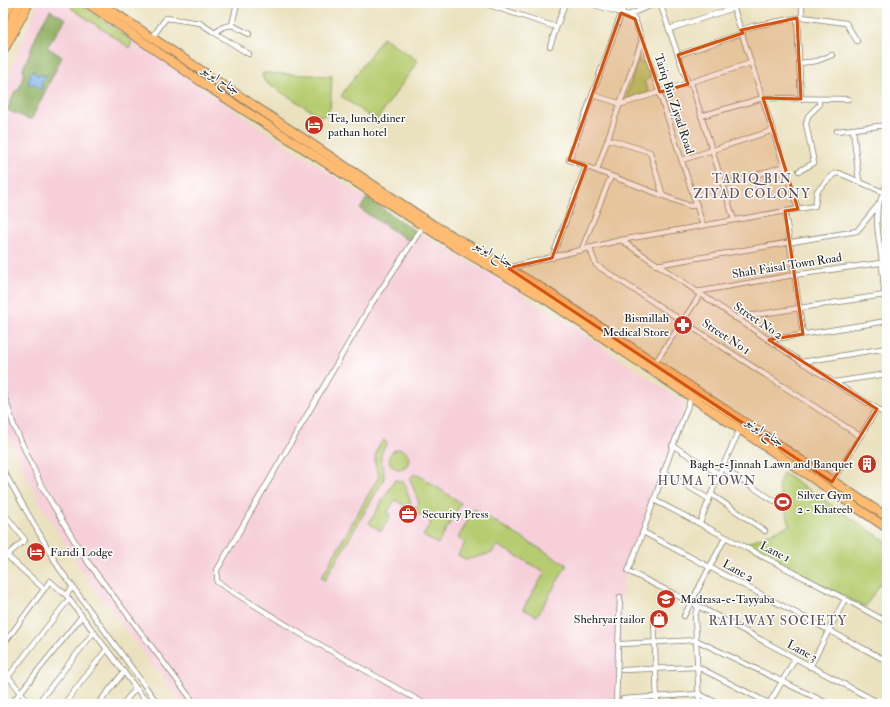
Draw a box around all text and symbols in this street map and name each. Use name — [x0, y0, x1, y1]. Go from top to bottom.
street label: Tariq Bin Ziyad Road — [651, 52, 697, 156]
street label: جناح ایونیو — [197, 61, 243, 101]
place label: Tea, lunch,diner pathan hotel — [327, 111, 406, 140]
hotel icon: Tea, lunch,diner pathan hotel — [303, 114, 325, 136]
district label: TARIQ BIN ZIYAD COLONY — [693, 171, 811, 202]
street label: جناح ایونیو — [469, 236, 516, 274]
street label: Shah Faisal Town Road — [731, 250, 843, 282]
street label: Street No 2 — [730, 299, 786, 343]
place label: Bismillah Medical Store — [602, 311, 670, 340]
pharmacy icon: Bismillah Medical Store — [672, 314, 694, 336]
street label: Street No 1 — [699, 316, 753, 358]
street label: جناح ایونیو — [741, 413, 787, 453]
building icon: Bagh-e-Jinnah Lawn and Banquet — [856, 453, 878, 475]
place label: Bagh-e-Jinnah Lawn and Banquet — [689, 457, 853, 472]
district label: HUMA TOWN — [658, 473, 756, 489]
place label: Silver Gym 2 - Khateeb — [797, 488, 853, 517]
sports icon: Silver Gym 2 - Khateeb — [772, 491, 794, 513]
office icon: Security Press — [397, 503, 419, 525]
place label: Security Press — [422, 507, 489, 522]
street label: Lane 1 — [757, 538, 793, 566]
hotel icon: Faridi Lodge — [25, 541, 47, 563]
place label: Faridi Lodge — [50, 545, 113, 560]
street label: Lane 2 — [720, 556, 756, 586]
school or university icon: Madrasa-e-Tayyaba — [655, 588, 677, 610]
place label: Madrasa-e-Tayyaba — [680, 592, 776, 607]
shop icon: Shehryar tailor — [648, 608, 670, 630]
place label: Shehryar tailor — [574, 612, 646, 627]
district label: RAILWAY SOCIETY — [709, 613, 847, 629]
street label: Lane 3 — [784, 637, 820, 665]

